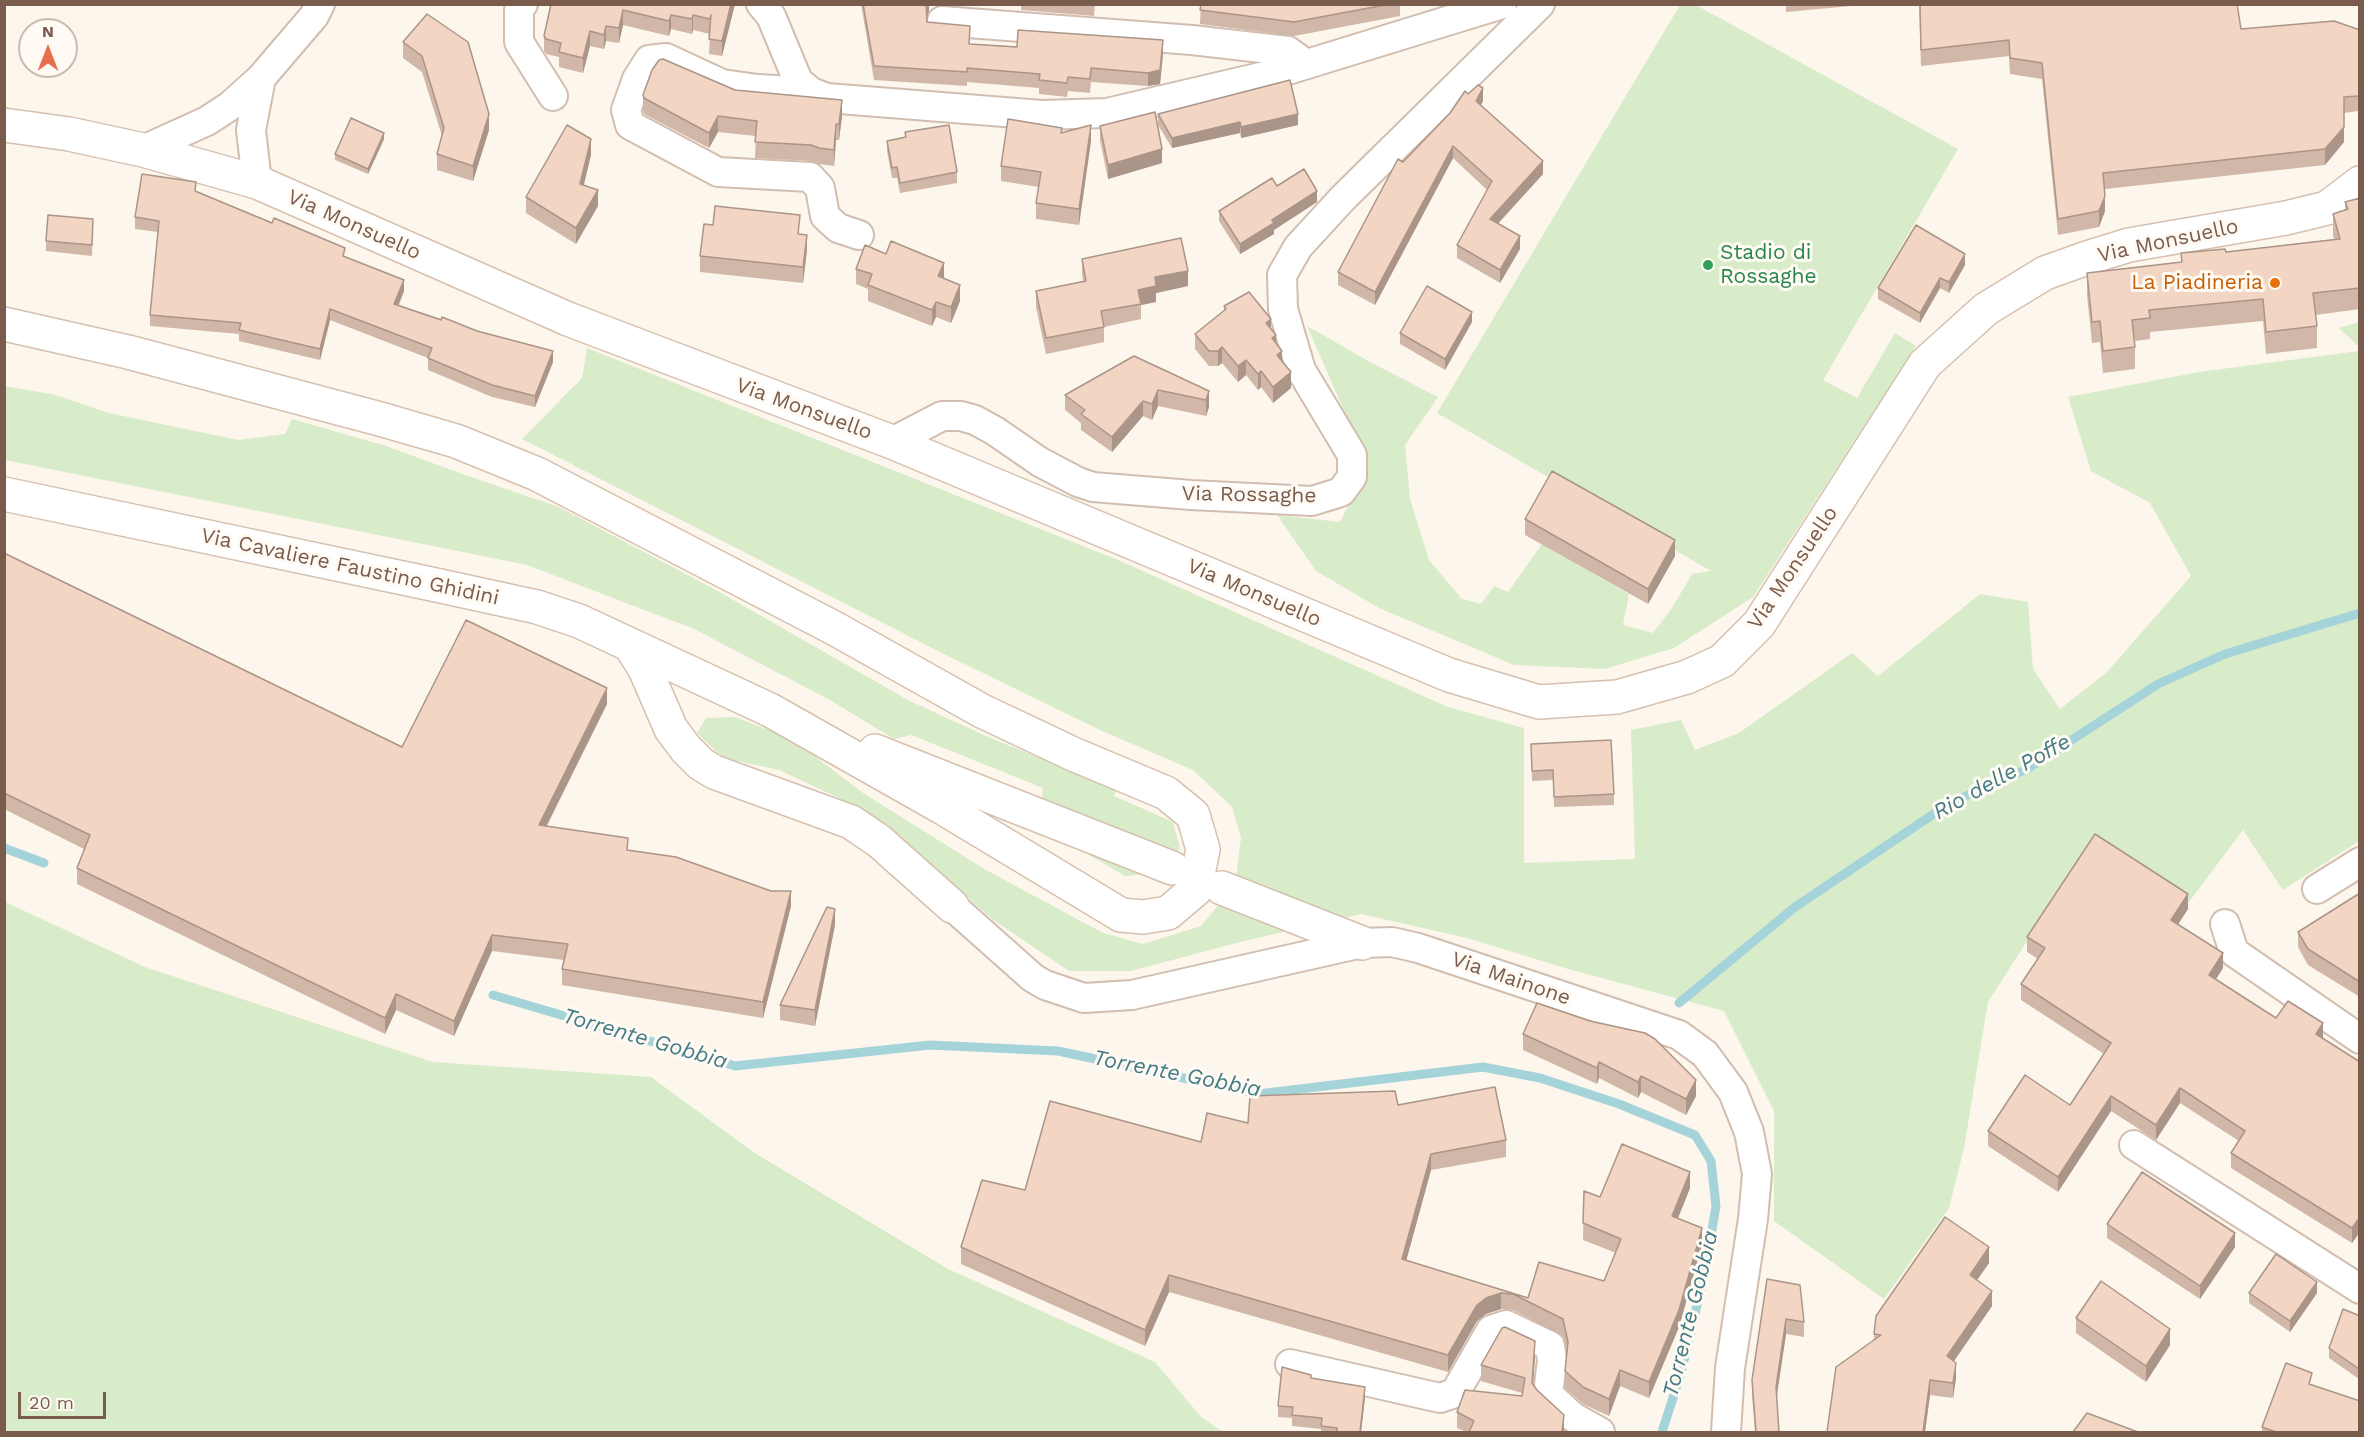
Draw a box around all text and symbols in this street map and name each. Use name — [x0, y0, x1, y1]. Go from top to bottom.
north arrow — [18, 18, 78, 78]
text: N — [42, 22, 54, 41]
street label: Via Monsuello — [283, 184, 425, 266]
street label: Via Monsuello — [2095, 214, 2241, 268]
place label: Stadio di Rossaghe — [1720, 240, 1817, 290]
marker: Stadio di Rossaghe — [1701, 258, 1715, 272]
place label: La Piadineria — [2131, 270, 2263, 296]
marker: La Piadineria — [2268, 276, 2282, 290]
street label: Via Monsuello — [732, 373, 876, 445]
street label: Via Rossaghe — [1181, 481, 1317, 509]
street label: Via Monsuello — [1743, 502, 1843, 634]
street label: Via Cavaliere Faustino Ghidini — [199, 523, 501, 611]
street label: Via Monsuello — [1183, 553, 1325, 633]
water label: Rio delle Poffe — [1929, 728, 2075, 826]
street label: Via Mainone — [1448, 947, 1574, 1011]
water label: Torrente Gobbia — [560, 1003, 730, 1075]
water label: Torrente Gobbia — [1091, 1045, 1263, 1103]
water label: Torrente Gobbia — [1658, 1228, 1724, 1400]
scale bar — [21, 1380, 110, 1418]
text: 20 m — [29, 1392, 74, 1413]

